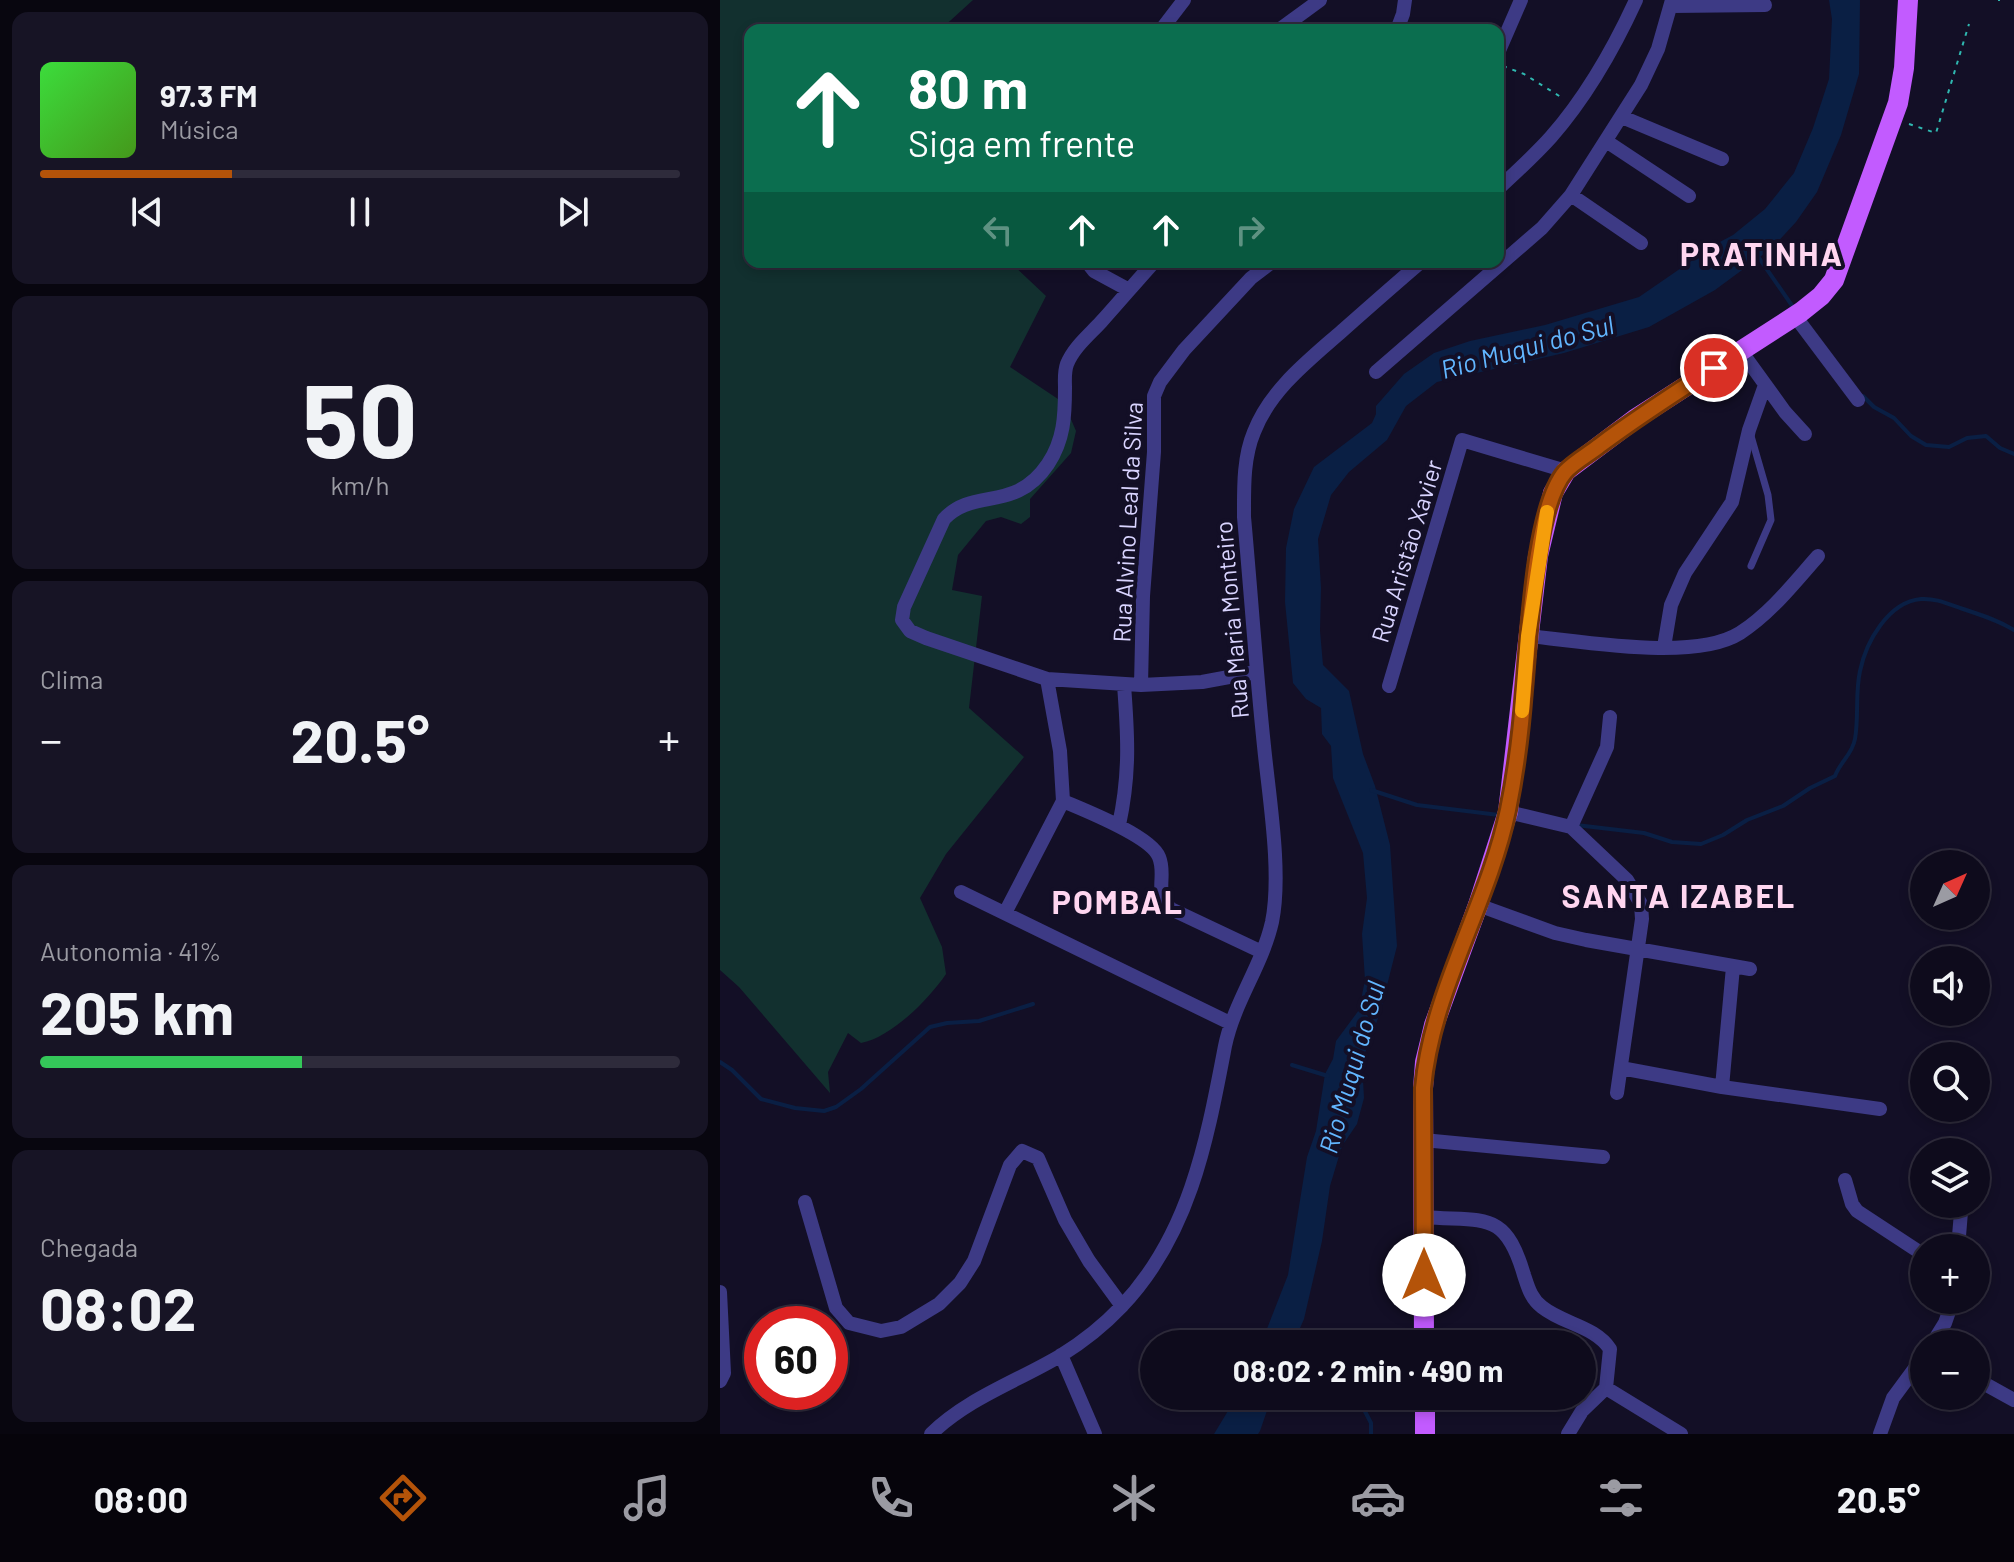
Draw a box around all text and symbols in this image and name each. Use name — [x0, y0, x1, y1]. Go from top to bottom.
text: 80 m — [908, 53, 1028, 120]
icon: ahead — [776, 56, 880, 160]
text: 97.3 FM — [160, 77, 257, 113]
text: Música — [160, 113, 239, 144]
text: Siga em frente — [908, 121, 1135, 164]
icon: previous — [125, 190, 169, 234]
icon: pause — [338, 190, 382, 234]
icon: next — [551, 190, 595, 234]
icon: left — [976, 208, 1020, 252]
icon: ahead — [1060, 208, 1104, 252]
icon: ahead — [1144, 208, 1188, 252]
icon: right — [1228, 208, 1272, 252]
district label: PRATINHA — [1680, 234, 1844, 272]
water label: Rio Muqui do Sul — [1437, 308, 1617, 384]
pin — [1680, 334, 1748, 402]
icon: arrive — [1692, 346, 1736, 390]
text: 50 — [302, 354, 418, 479]
street label: Rua Alvino Leal da Silva — [1106, 401, 1148, 643]
street label: Rua Aristão Xavier — [1364, 456, 1448, 646]
text: km/h — [331, 469, 389, 500]
street label: Rua Maria Monteiro — [1208, 520, 1254, 720]
text: Clima — [40, 663, 103, 694]
text: 20.5° — [291, 703, 429, 775]
text: − — [40, 712, 62, 765]
text: + — [658, 712, 680, 765]
north arrow — [1910, 850, 1990, 930]
map controls — [1910, 850, 1990, 1410]
district label: SANTA IZABEL — [1562, 876, 1796, 914]
district label: POMBAL — [1052, 882, 1184, 920]
text: Autonomia · 41% — [40, 935, 221, 966]
button: sound — [1910, 946, 1990, 1026]
text: 205 km — [40, 975, 234, 1047]
water label: Rio Muqui do Sul — [1312, 977, 1390, 1157]
button: search — [1910, 1042, 1990, 1122]
button: layers — [1910, 1138, 1990, 1218]
text: Chegada — [40, 1231, 138, 1262]
position arrow — [1382, 1233, 1466, 1317]
button: + — [1910, 1234, 1990, 1314]
text: 08:02 — [40, 1271, 196, 1343]
speed limit sign: 60 — [744, 1306, 848, 1410]
button: − — [1910, 1330, 1990, 1410]
text: 08:02 · 2 min · 490 m — [1233, 1352, 1503, 1388]
icon: directions — [375, 1470, 431, 1526]
icon: music — [619, 1470, 675, 1526]
icon: phone — [863, 1470, 919, 1526]
icon: climate — [1106, 1470, 1162, 1526]
icon: car — [1350, 1470, 1406, 1526]
icon: filters — [1593, 1470, 1649, 1526]
text: 08:00 — [94, 1477, 188, 1520]
text: 20.5° — [1837, 1477, 1920, 1520]

